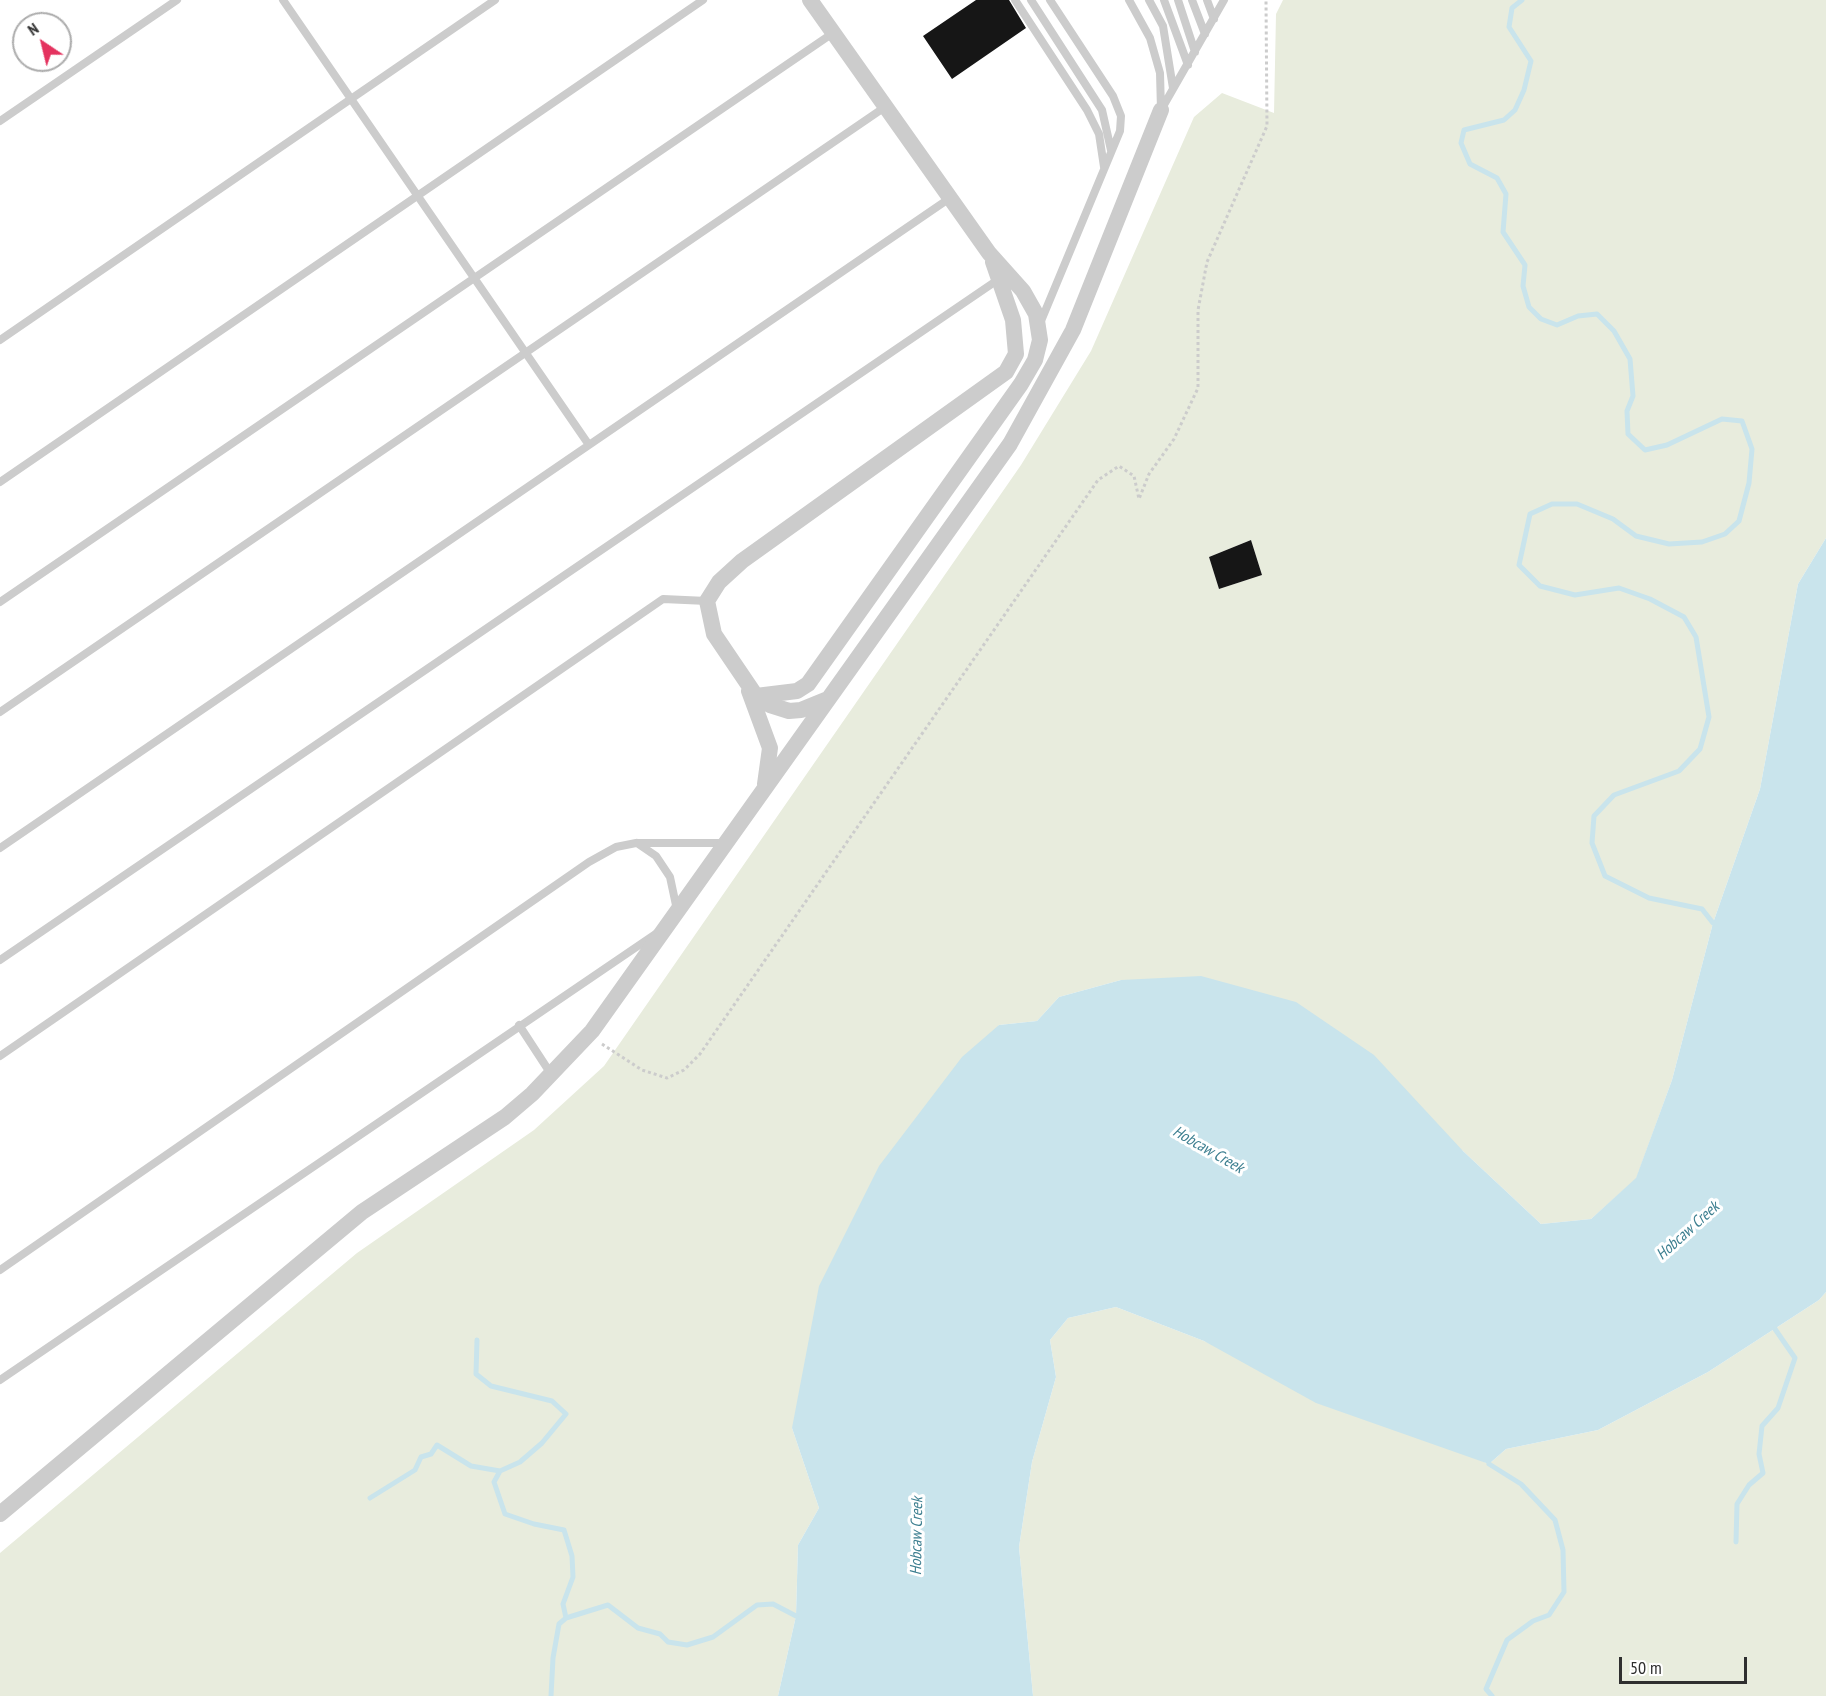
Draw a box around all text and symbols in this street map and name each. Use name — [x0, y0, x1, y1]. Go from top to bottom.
north arrow — [12, 12, 72, 72]
text: N — [24, 18, 42, 40]
water label: Hobcaw Creek — [1169, 1122, 1247, 1178]
water label: Hobcaw Creek — [1653, 1198, 1723, 1264]
water label: Hobcaw Creek — [907, 1497, 927, 1575]
scale bar — [1622, 1645, 1750, 1683]
text: 50 m — [1630, 1656, 1662, 1679]

